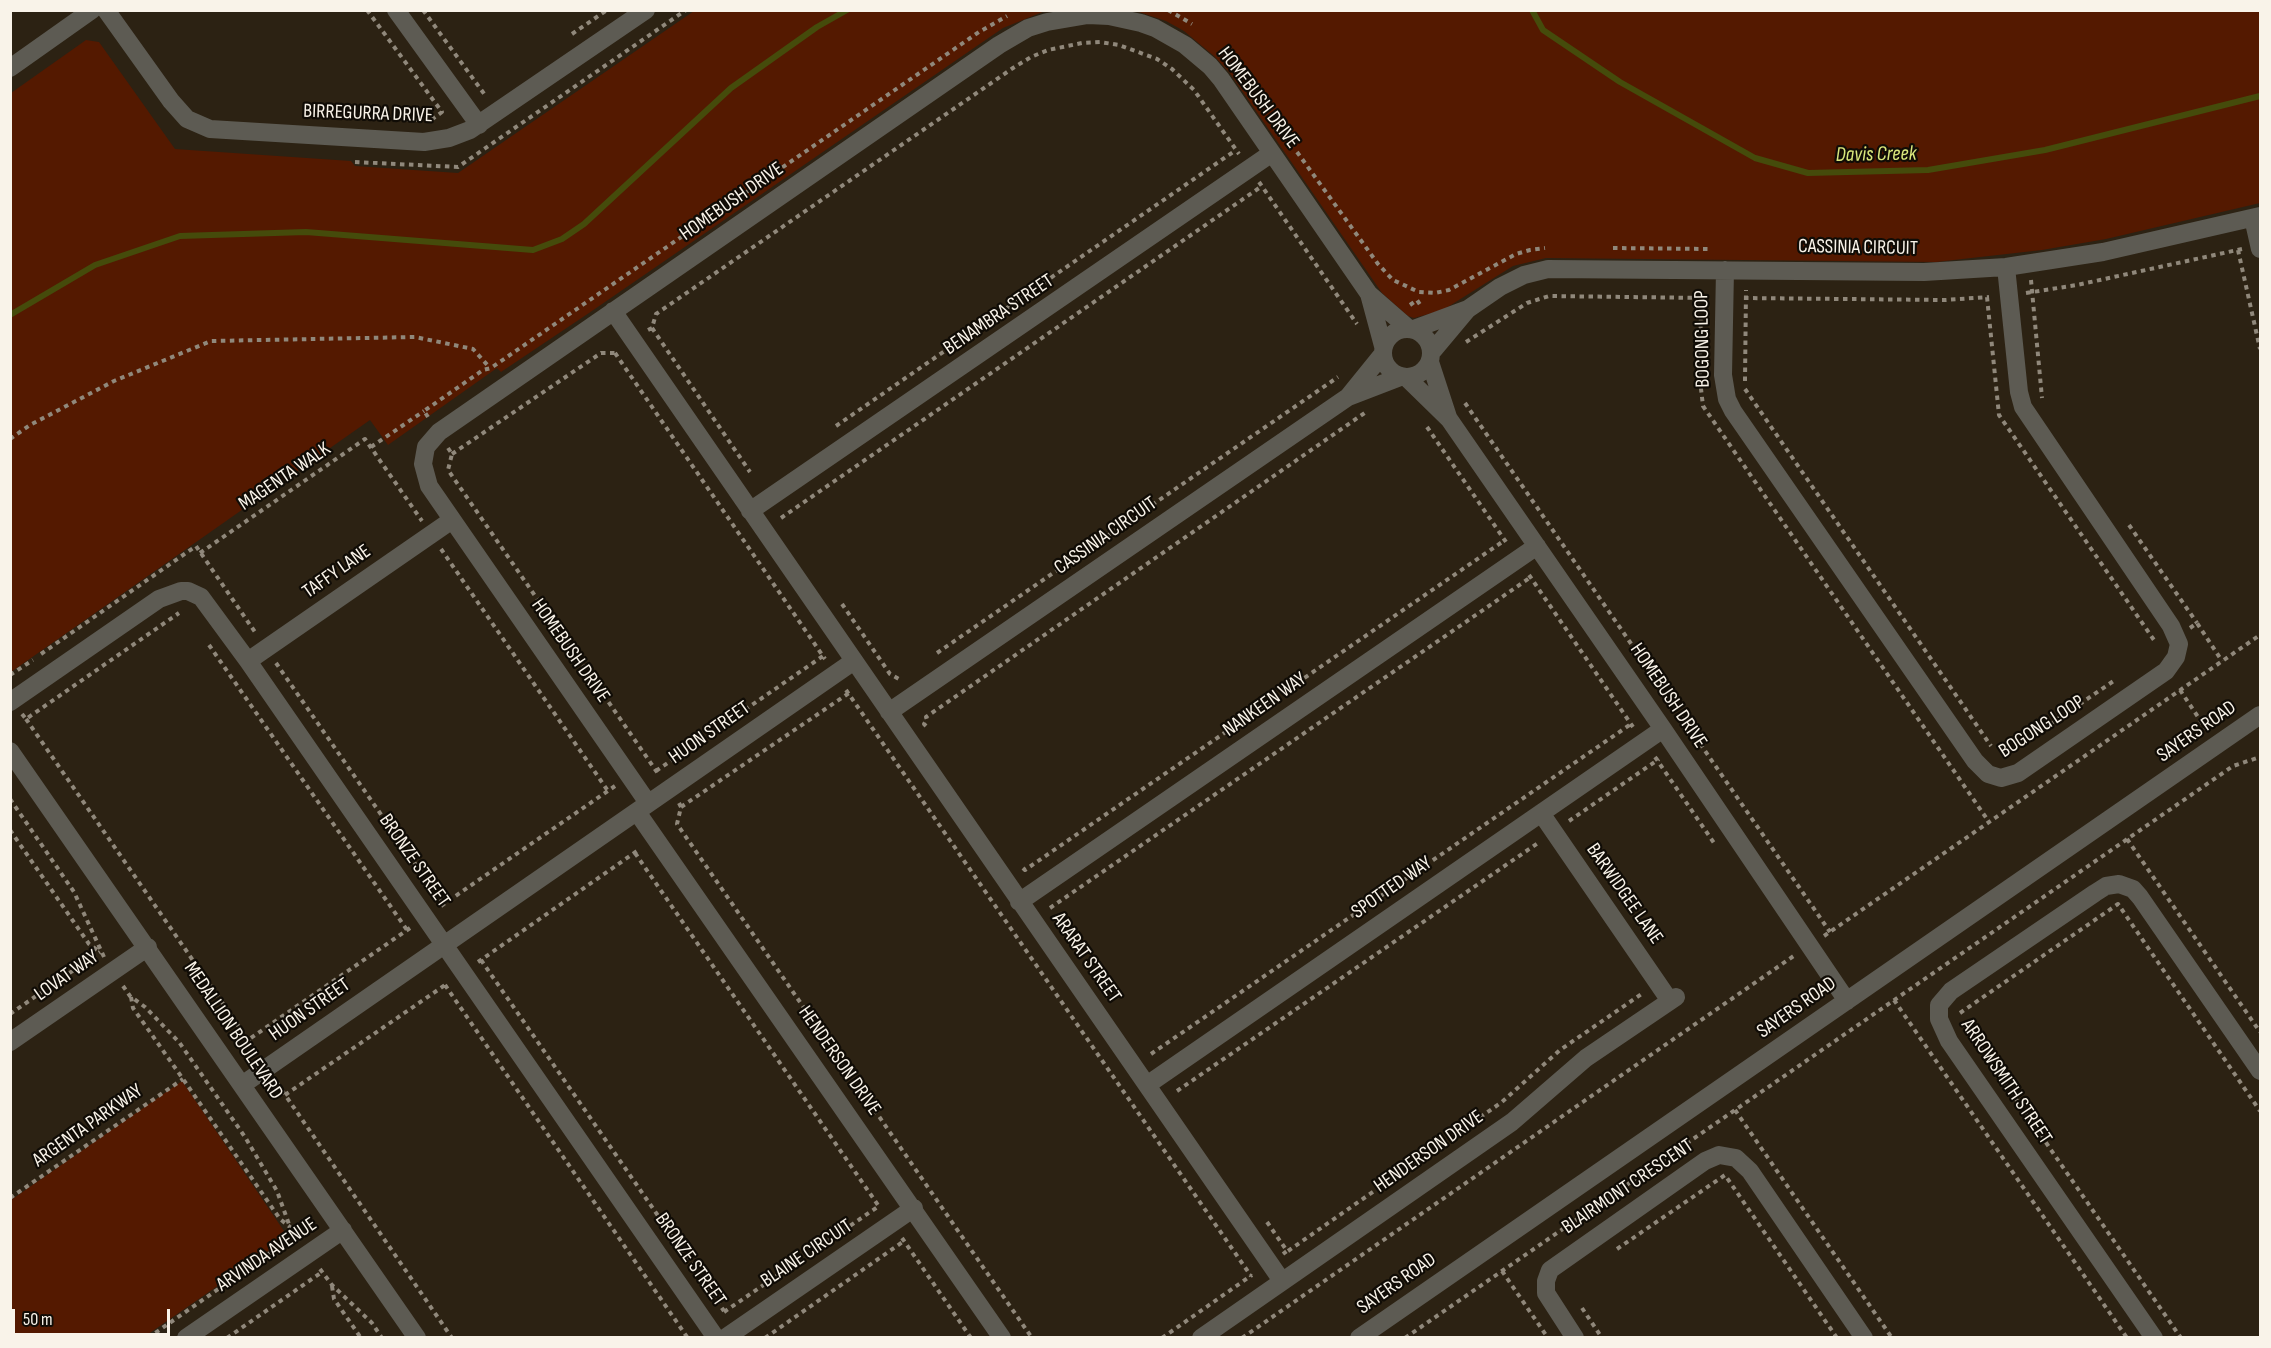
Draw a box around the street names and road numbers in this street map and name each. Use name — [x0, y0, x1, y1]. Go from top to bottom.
street label: HOMEBUSH DRIVE — [1212, 42, 1304, 154]
street label: BIRREGURRA DRIVE — [303, 100, 433, 128]
street label: HOMEBUSH DRIVE — [675, 157, 789, 247]
street label: CASSINIA CIRCUIT — [1798, 235, 1918, 261]
street label: BENAMBRA STREET — [939, 269, 1059, 361]
street label: BOGONG LOOP — [1690, 290, 1716, 388]
street label: MAGENTA WALK — [235, 438, 335, 516]
street label: CASSINIA CIRCUIT — [1050, 492, 1162, 580]
street label: TAFFY LANE — [298, 540, 376, 604]
street label: HOMEBUSH DRIVE — [525, 594, 615, 708]
street label: HOMEBUSH DRIVE — [1624, 639, 1712, 753]
street label: NANKEEN WAY — [1219, 668, 1311, 742]
street label: BOGONG LOOP — [1995, 690, 2089, 764]
street label: HUON STREET — [665, 696, 755, 770]
street label: SAYERS ROAD — [2153, 696, 2241, 768]
street label: BRONZE STREET — [373, 810, 455, 912]
street label: BARWIDGEE LANE — [1580, 839, 1668, 949]
street label: SPOTTED WAY — [1347, 852, 1437, 924]
street label: ARARAT STREET — [1046, 908, 1126, 1008]
street label: LOVAT WAY — [30, 945, 104, 1007]
street label: MEDALLION BOULEVARD — [178, 958, 288, 1104]
street label: SAYERS ROAD — [1753, 972, 1841, 1044]
street label: HUON STREET — [265, 973, 355, 1047]
street label: HENDERSON DRIVE — [792, 1002, 886, 1120]
street label: ARROWSMITH STREET — [1955, 1015, 2057, 1149]
street label: ARGENTA PARKWAY — [28, 1079, 148, 1173]
street label: HENDERSON DRIVE — [1370, 1105, 1488, 1199]
street label: BLAIRMONT CRESCENT — [1558, 1134, 1698, 1240]
street label: BRONZE STREET — [649, 1209, 731, 1311]
street label: ARVINDA AVENUE — [212, 1213, 322, 1297]
street label: BLAINE CIRCUIT — [757, 1215, 857, 1293]
street label: SAYERS ROAD — [1353, 1248, 1441, 1320]

